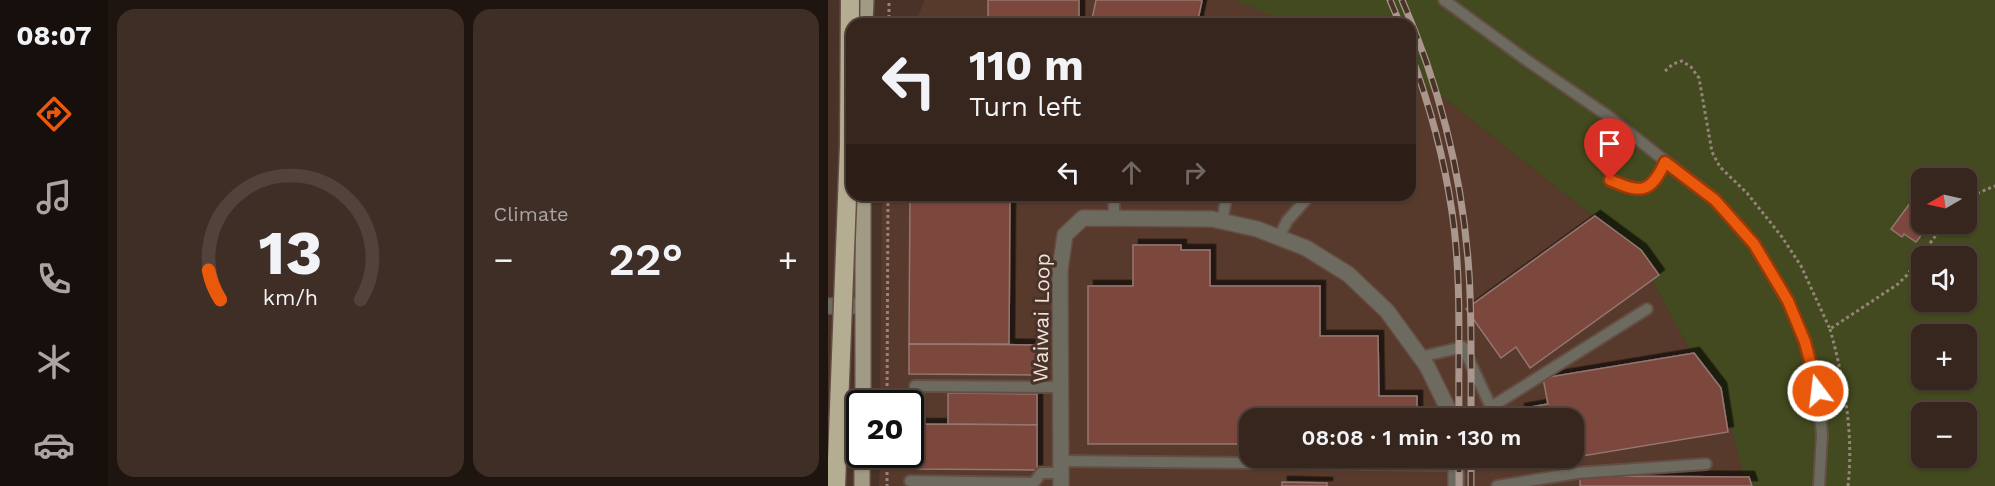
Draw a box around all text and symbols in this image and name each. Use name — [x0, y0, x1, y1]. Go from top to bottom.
text: 08:07 — [16, 20, 92, 52]
text: 110 m — [969, 41, 1084, 90]
icon: left — [870, 42, 948, 120]
text: Turn left — [969, 91, 1081, 123]
icon: directions — [33, 93, 75, 135]
pin — [1584, 118, 1635, 180]
icon: arrive — [1593, 127, 1626, 160]
icon: left — [1052, 156, 1085, 189]
icon: ahead — [1115, 156, 1148, 189]
icon: right — [1178, 156, 1211, 189]
north arrow — [1911, 168, 1977, 234]
map controls — [1911, 168, 1977, 468]
icon: music — [33, 176, 75, 218]
text: Climate — [494, 202, 569, 226]
text: 13 — [258, 216, 322, 289]
text: 22° — [608, 233, 683, 286]
text: − — [494, 240, 513, 279]
text: + — [778, 240, 798, 279]
button: sound — [1911, 246, 1977, 312]
street label: Waiwai Loop — [1027, 253, 1055, 383]
icon: phone — [33, 258, 75, 300]
text: km/h — [263, 285, 318, 310]
button: + — [1911, 324, 1977, 390]
icon: climate — [33, 341, 75, 383]
position arrow — [1786, 359, 1850, 423]
speed limit sign: 20 — [846, 390, 924, 468]
button: − — [1911, 402, 1977, 468]
icon: car — [33, 424, 75, 466]
text: 08:08 · 1 min · 130 m — [1302, 425, 1521, 450]

